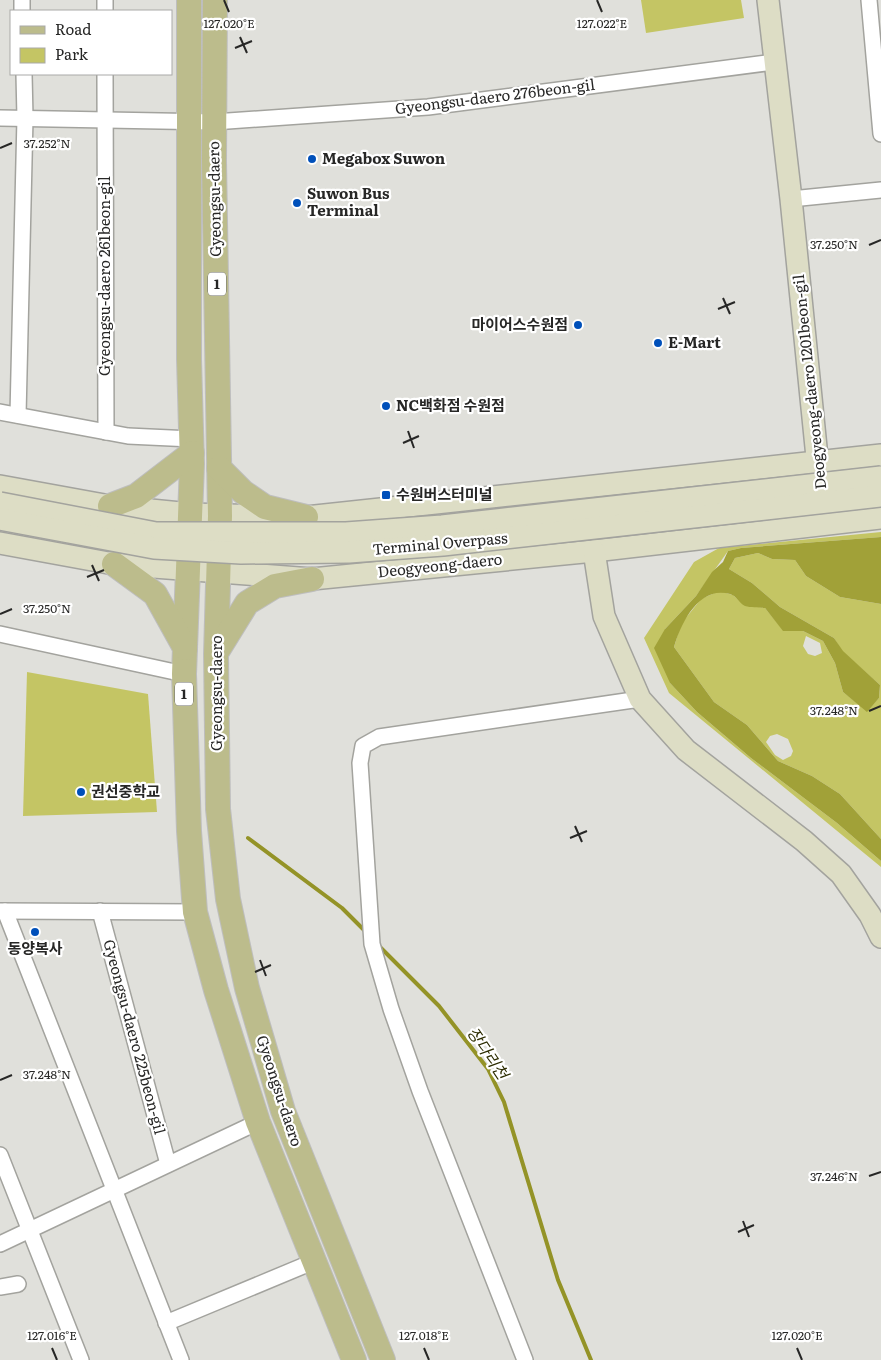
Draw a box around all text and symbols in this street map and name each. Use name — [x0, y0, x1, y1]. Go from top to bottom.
legend — [10, 10, 172, 75]
text: 127.020°E — [203, 14, 255, 32]
text: 127.022°E — [577, 14, 628, 32]
text: Road — [55, 17, 91, 40]
text: Park — [55, 42, 89, 65]
street label: Gyeongsu-daero 276beon-gil — [394, 72, 596, 119]
text: 37.252°N — [23, 134, 71, 152]
street label: Gyeongsu-daero — [201, 141, 226, 257]
place label: Megabox Suwon — [322, 146, 446, 169]
marker: Megabox Suwon — [306, 153, 318, 165]
street label: Gyeongsu-daero 261beon-gil — [92, 176, 115, 376]
place label: Suwon Bus Terminal — [307, 181, 390, 221]
marker: Suwon Bus Terminal — [291, 197, 303, 209]
text: 37.250°N — [810, 235, 858, 253]
road number: 1 — [208, 272, 226, 296]
street label: Deogyeong-daero 1201beon-gil — [786, 274, 831, 491]
place label: 마이어스수원점 — [471, 312, 568, 335]
marker: 마이어스수원점 — [572, 319, 584, 331]
place label: E-Mart — [668, 330, 721, 353]
marker: E-Mart — [652, 337, 664, 349]
place label: NC백화점 수원점 — [396, 393, 505, 416]
marker: NC백화점 수원점 — [380, 400, 392, 412]
place label: 수원버스터미널 — [396, 482, 493, 505]
marker: 수원버스터미널 — [380, 489, 392, 501]
street label: Terminal Overpass — [371, 525, 509, 560]
street label: Deogyeong-daero — [376, 547, 504, 582]
text: 37.250°N — [23, 599, 71, 617]
street label: Gyeongsu-daero — [204, 635, 227, 751]
road number: 1 — [175, 682, 193, 706]
text: 37.248°N — [810, 701, 858, 719]
place label: 권선중학교 — [91, 779, 160, 802]
marker: 권선중학교 — [75, 786, 87, 798]
marker: 동양복사 — [29, 926, 41, 938]
place label: 동양복사 — [7, 936, 63, 959]
street label: Gyeongsu-daero 225beon-gil — [98, 937, 173, 1137]
water label: 장다리천 — [462, 1021, 517, 1085]
street label: Gyeongsu-daero — [252, 1032, 309, 1149]
text: 37.248°N — [23, 1065, 71, 1083]
text: 37.246°N — [810, 1167, 858, 1185]
text: 127.016°E — [27, 1326, 77, 1344]
text: 127.018°E — [399, 1326, 449, 1344]
text: 127.020°E — [771, 1326, 823, 1344]

